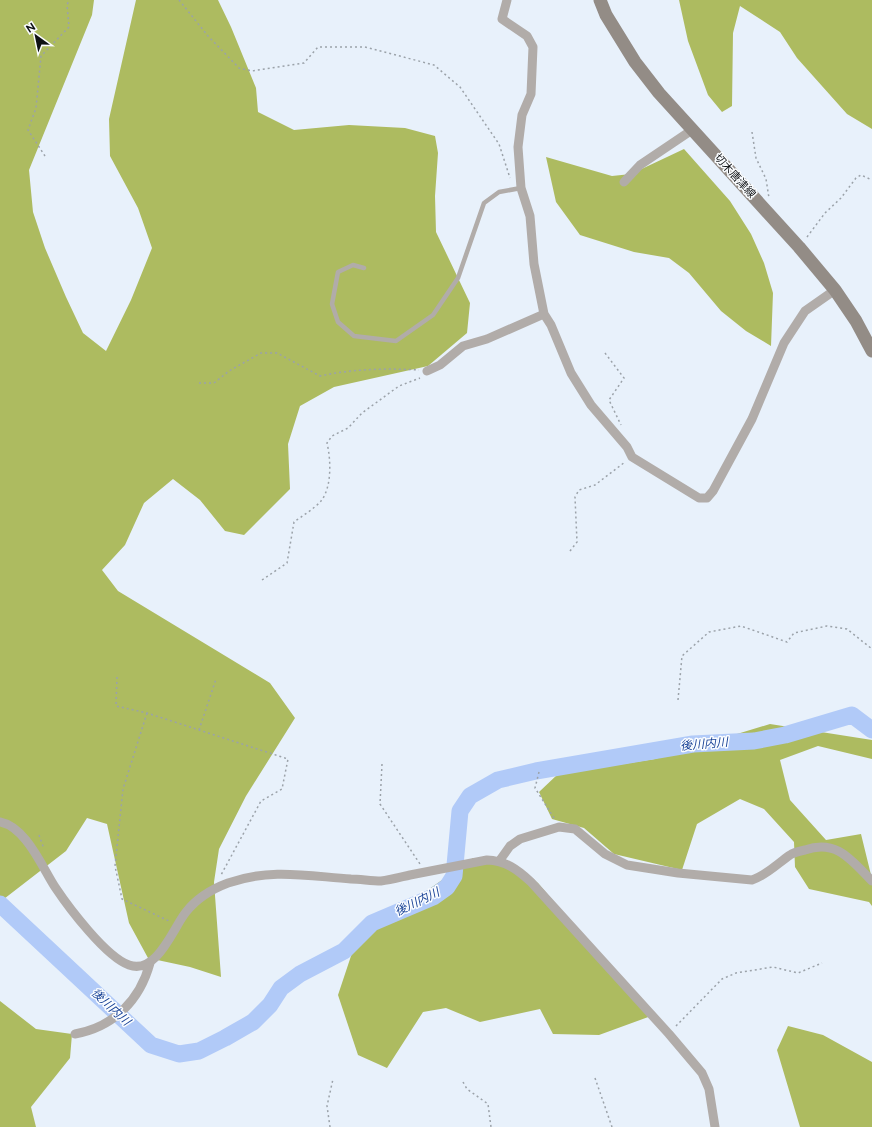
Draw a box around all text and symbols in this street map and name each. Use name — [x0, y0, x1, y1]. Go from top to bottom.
north arrow — [16, 16, 56, 56]
text: N — [24, 20, 38, 36]
street label: 切木唐津線 — [712, 151, 758, 201]
water label: 後川内川 — [679, 735, 731, 753]
water label: 後川内川 — [392, 884, 443, 919]
water label: 後川内川 — [89, 986, 135, 1030]

